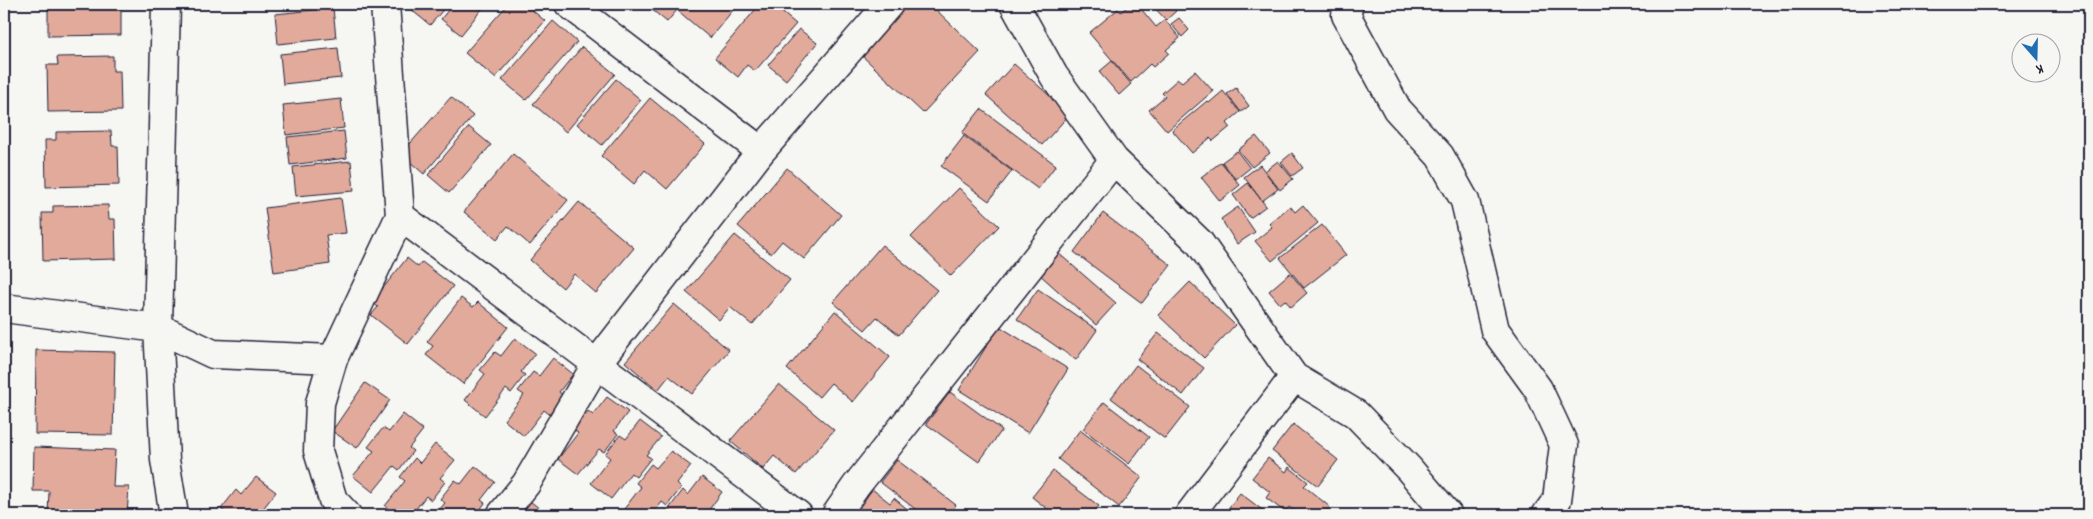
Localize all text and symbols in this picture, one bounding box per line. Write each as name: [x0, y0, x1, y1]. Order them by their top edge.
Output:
north arrow: [2010, 32, 2060, 82]
text: K: [2033, 58, 2046, 79]

